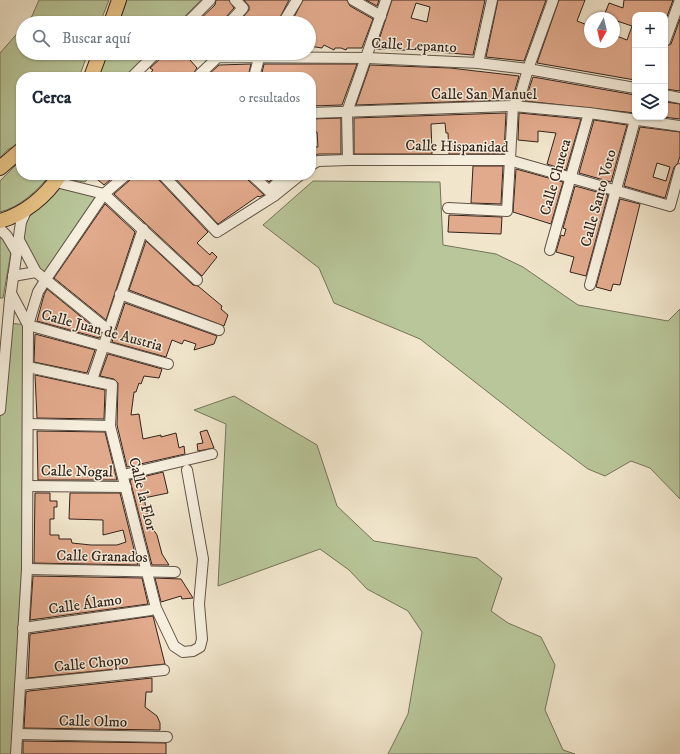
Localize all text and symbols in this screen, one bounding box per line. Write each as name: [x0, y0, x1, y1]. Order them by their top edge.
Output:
north arrow: [584, 12, 620, 48]
map controls: [632, 12, 668, 120]
button: +: [632, 12, 668, 48]
search box: [16, 16, 316, 60]
icon: search: [30, 27, 52, 49]
text: Buscar aquí: [62, 29, 130, 48]
street label: Calle Lepanto: [371, 34, 457, 57]
button: −: [632, 48, 668, 84]
button: layers: [632, 84, 668, 120]
street label: Calle San Manuel: [431, 85, 537, 104]
text: Cerca: [32, 87, 71, 109]
text: 0 resultados: [239, 90, 300, 106]
street label: Calle Hispanidad: [405, 136, 509, 157]
street label: Calle Chueca: [535, 136, 576, 218]
street label: Calle Santo Voto: [576, 147, 621, 249]
street label: Calle Juan de Austria: [39, 305, 165, 356]
street label: Calle la Flor: [124, 455, 161, 533]
street label: Calle Nogal: [41, 461, 114, 482]
street label: Calle Granados: [56, 546, 148, 567]
street label: Calle Álamo: [47, 589, 123, 619]
street label: Calle Chopo: [53, 650, 129, 677]
street label: Calle Olmo: [59, 711, 127, 732]

